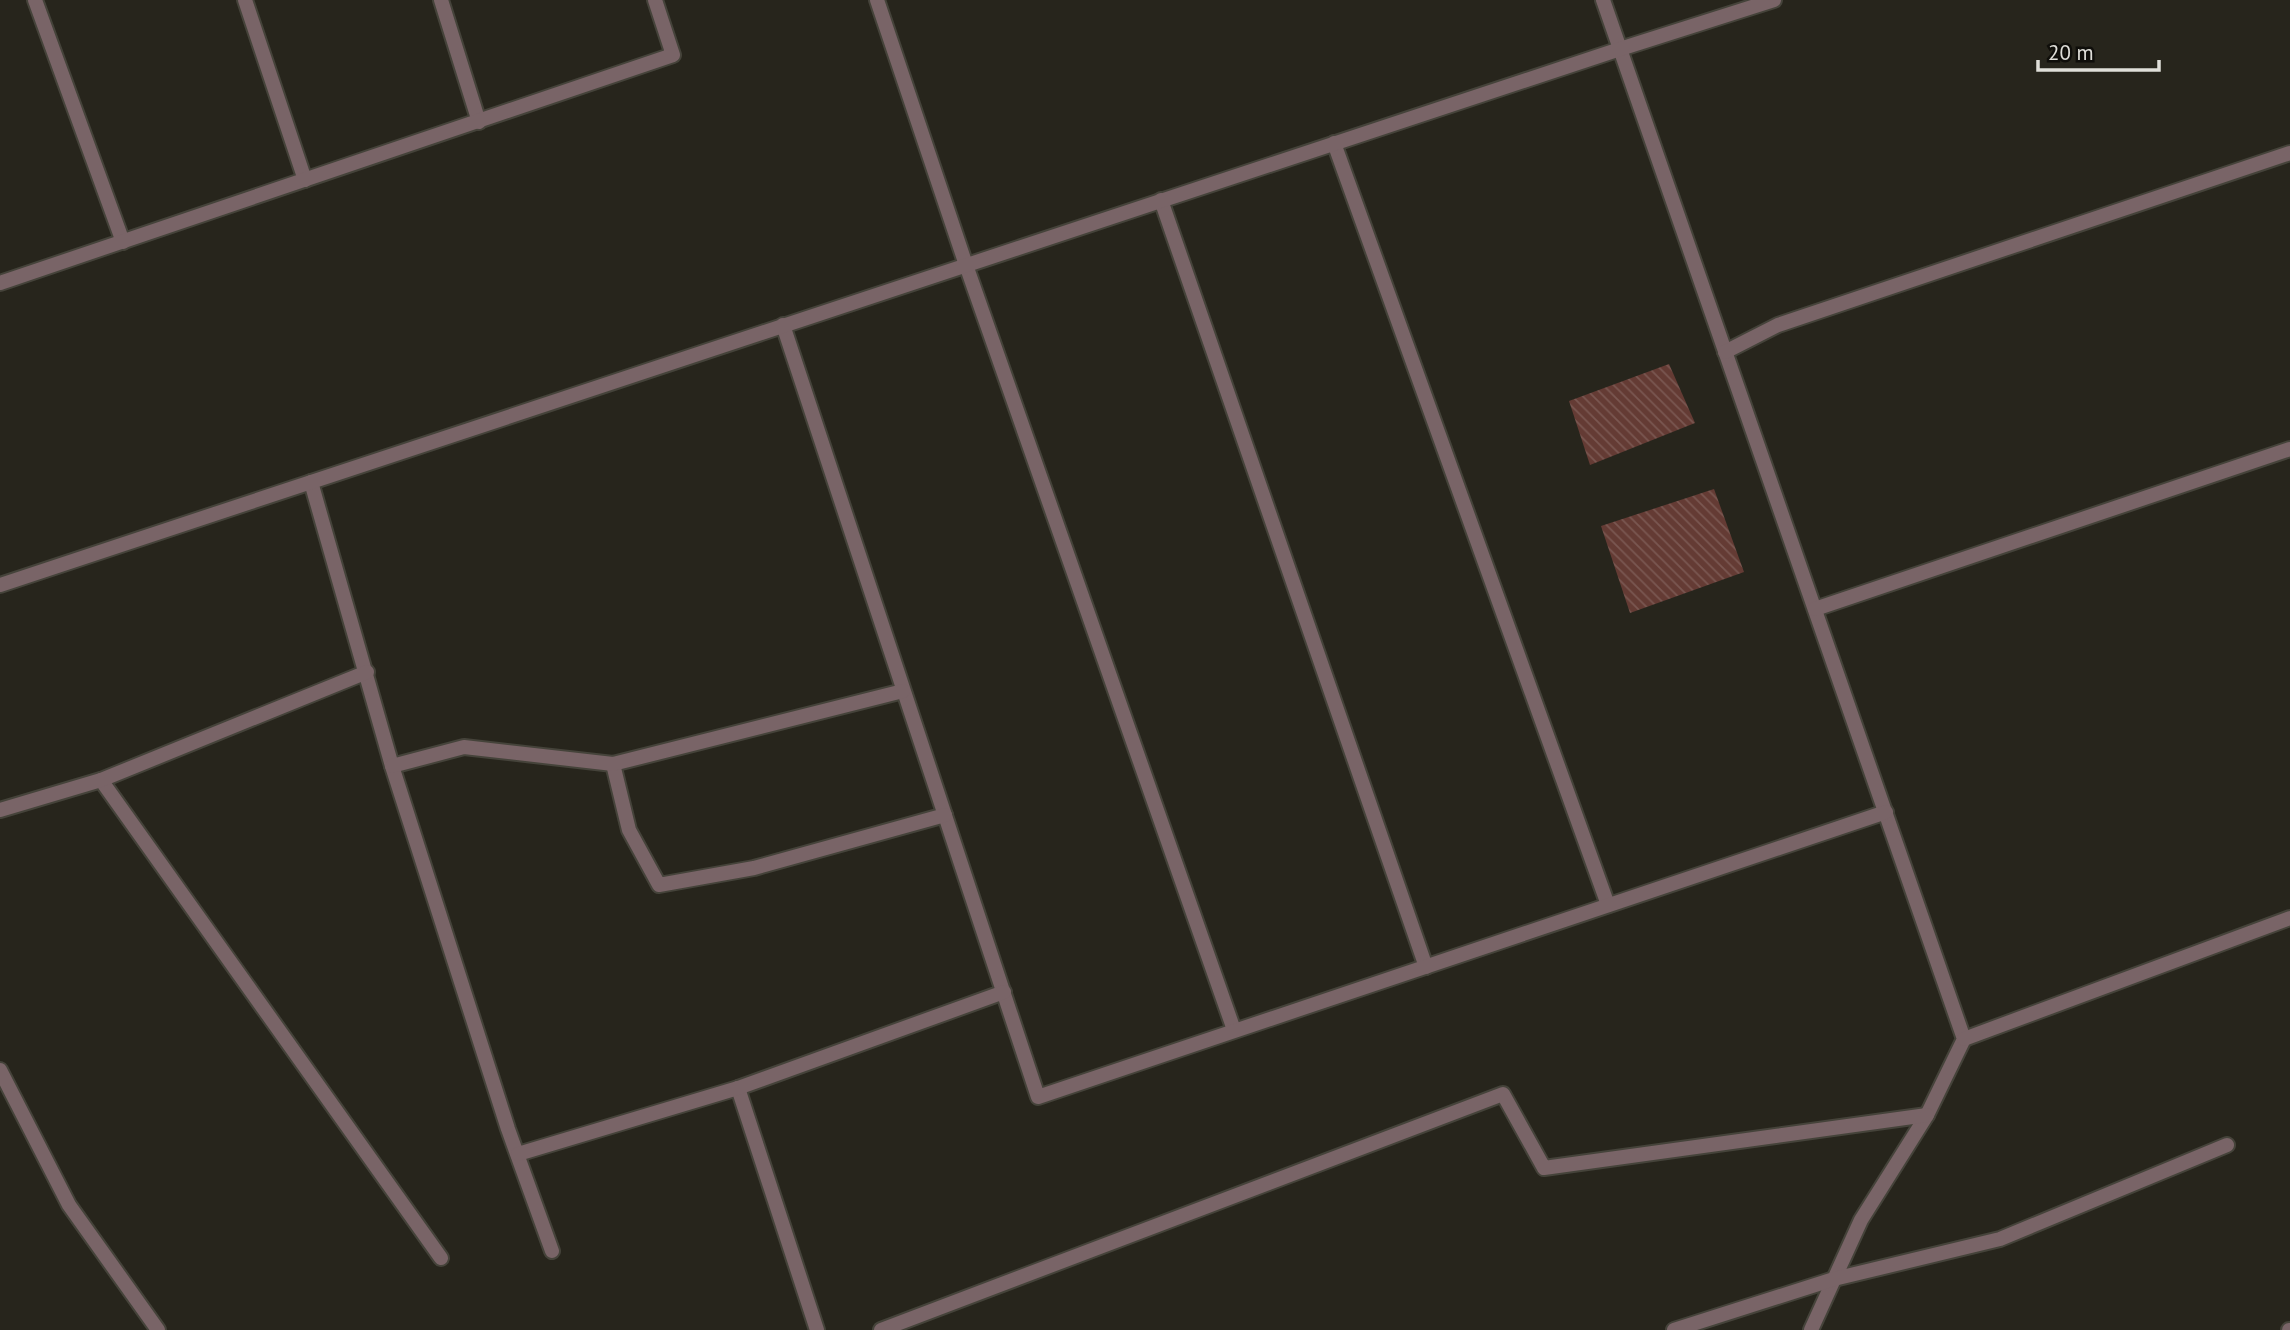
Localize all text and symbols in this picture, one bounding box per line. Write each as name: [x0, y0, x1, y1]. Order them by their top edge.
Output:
scale bar: [2038, 28, 2159, 72]
text: 20 m: [2048, 39, 2094, 66]

